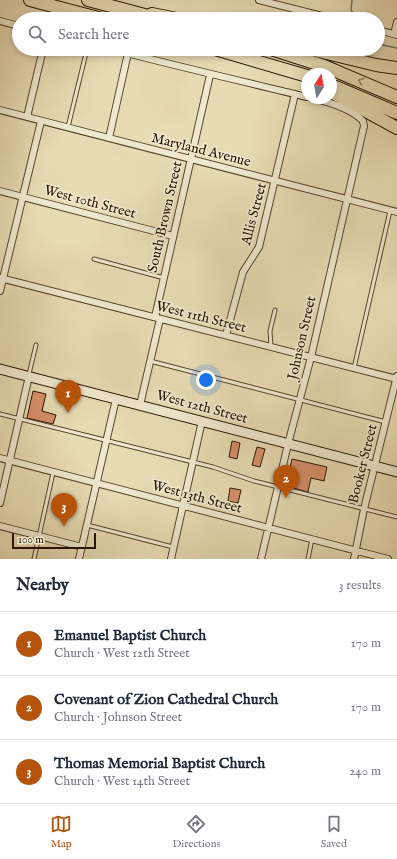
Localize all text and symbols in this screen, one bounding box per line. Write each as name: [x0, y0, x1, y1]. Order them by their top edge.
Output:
search box: [12, 12, 385, 56]
icon: search: [26, 23, 48, 45]
text: Search here: [58, 25, 129, 44]
north arrow: [301, 68, 337, 104]
one-way arrow: [358, 78, 365, 86]
street label: Maryland Avenue: [149, 129, 253, 171]
street label: South Brown Street: [143, 159, 187, 274]
street label: West 10th Street: [42, 181, 138, 223]
street label: Allis Street: [237, 181, 271, 248]
street label: Johnson Street: [283, 294, 320, 384]
street label: West 11th Street: [154, 297, 248, 337]
your location: [196, 370, 216, 390]
pin: 1: [55, 380, 81, 413]
street label: West 12th Street: [154, 386, 250, 428]
street label: Booker Street: [344, 422, 382, 506]
pin: 2: [273, 465, 299, 498]
street label: West 13th Street: [150, 476, 244, 518]
pin: 3: [51, 493, 77, 526]
scale bar: [12, 531, 96, 550]
text: 100 m: [18, 533, 44, 547]
text: Nearby: [16, 575, 69, 596]
text: 3 results: [339, 577, 381, 594]
text: Emanuel Baptist Church: [54, 626, 206, 645]
text: 1: [27, 635, 31, 652]
text: 170 m: [351, 635, 381, 652]
text: Church · West 12th Street: [54, 645, 190, 662]
text: Covenant of Zion Cathedral Church: [54, 690, 278, 709]
text: 2: [26, 699, 32, 716]
text: 170 m: [351, 699, 381, 716]
text: Church · Johnson Street: [54, 709, 182, 726]
text: Thomas Memorial Baptist Church: [54, 754, 265, 773]
text: 3: [27, 763, 31, 780]
text: 240 m: [349, 763, 381, 780]
text: Church · West 14th Street: [54, 773, 190, 790]
tab: Map: [50, 813, 72, 851]
tab: Directions: [173, 813, 220, 851]
tab: Saved: [321, 813, 347, 851]

